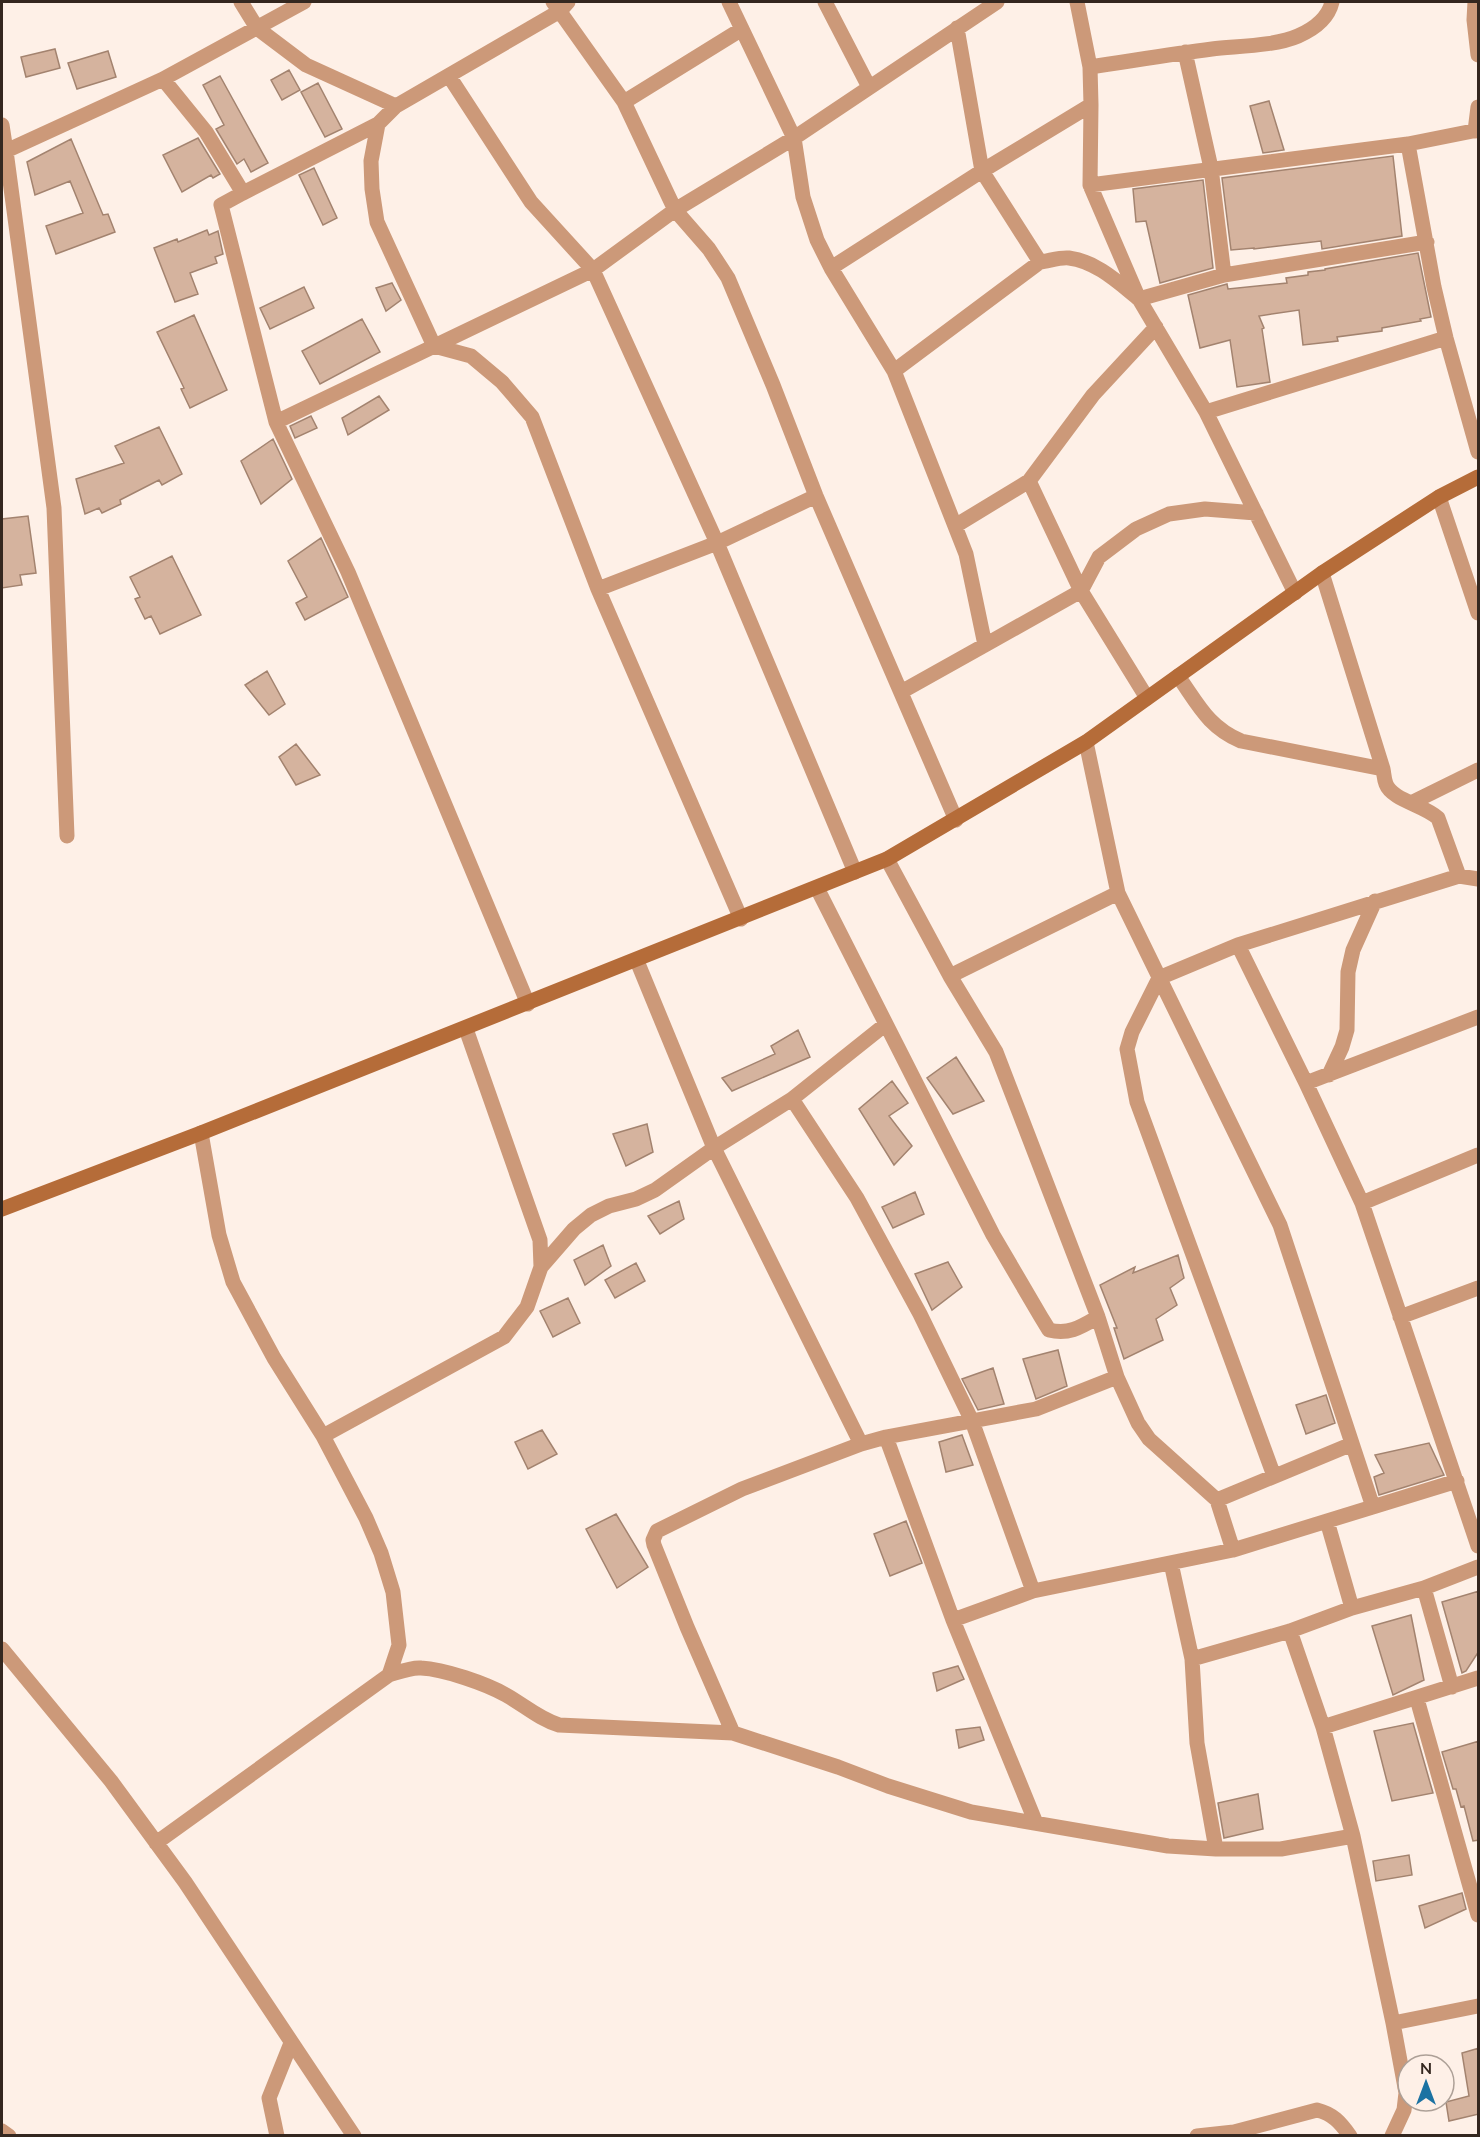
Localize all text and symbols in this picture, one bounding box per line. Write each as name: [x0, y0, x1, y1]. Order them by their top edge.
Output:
north arrow: [1396, 2053, 1456, 2113]
text: N: [1420, 2058, 1432, 2078]

